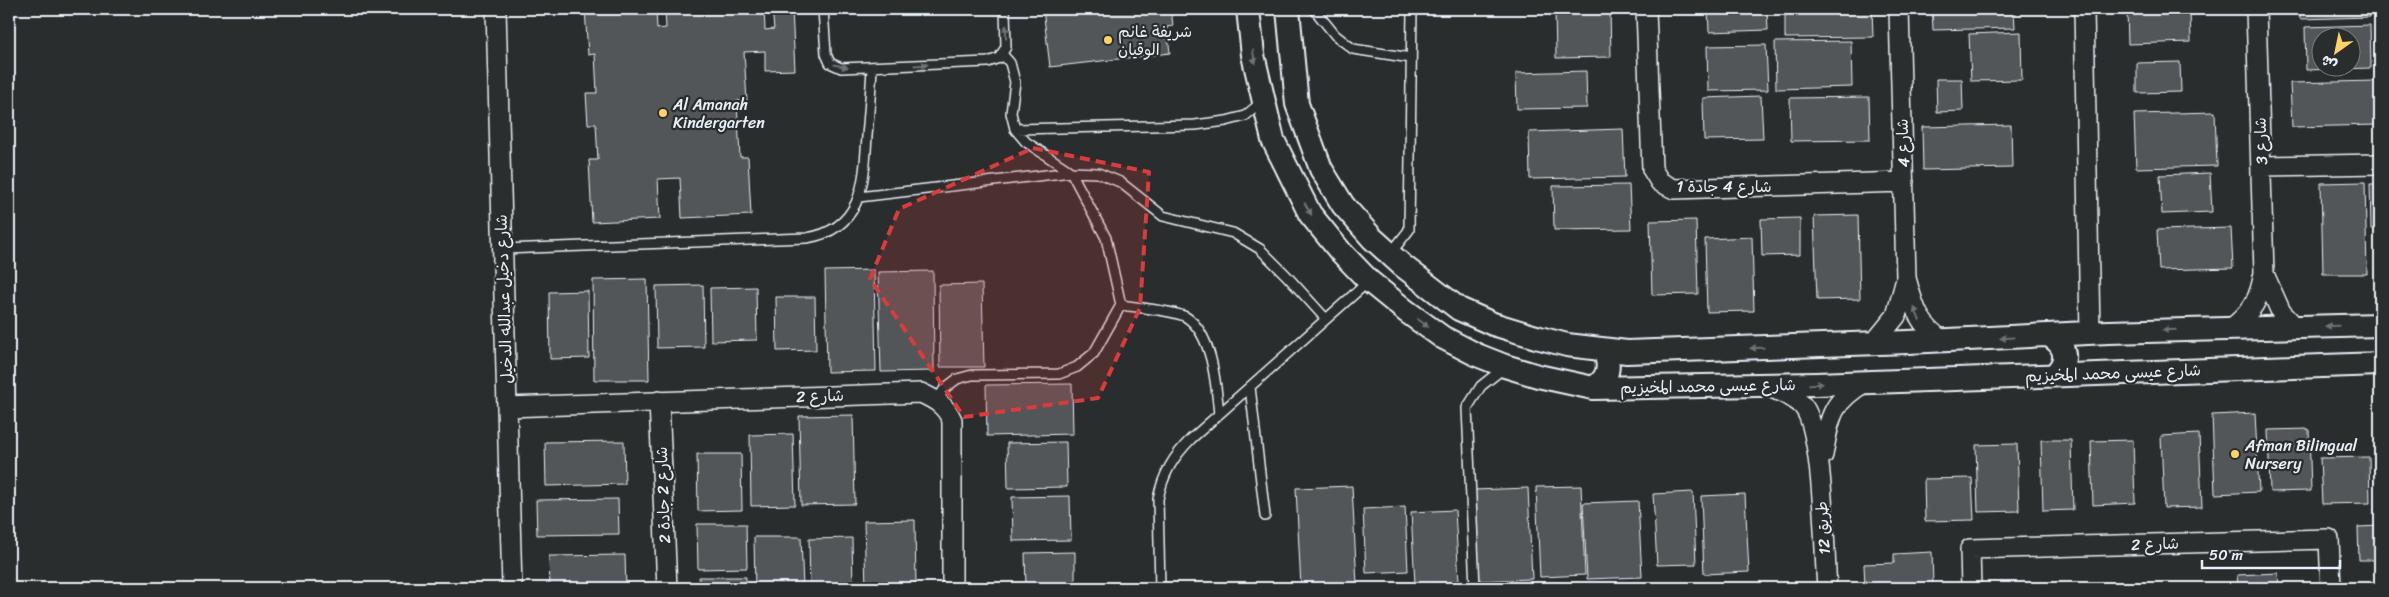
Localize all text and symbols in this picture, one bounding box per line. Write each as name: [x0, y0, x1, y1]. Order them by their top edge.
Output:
place label: شريفة غانم الوقيان: [1118, 17, 1192, 64]
one-way arrow: [1002, 24, 1010, 40]
north arrow: [2312, 28, 2362, 78]
marker: شريفة غانم الوقيان: [1102, 34, 1114, 46]
text: ش: [2316, 48, 2342, 77]
one-way arrow: [1250, 50, 1258, 65]
one-way arrow: [913, 60, 929, 68]
one-way arrow: [833, 62, 849, 70]
place label: Al Amanah Kindergarten: [672, 90, 765, 137]
marker: Al Amanah Kindergarten: [657, 107, 669, 119]
street label: شارع 3: [2246, 117, 2276, 165]
street label: شارع 4: [1888, 118, 1918, 168]
street label: شارع 4 جادة 1: [1676, 172, 1772, 201]
one-way arrow: [1304, 202, 1312, 217]
street label: شارع دخيل عبدالله الدخيل: [487, 214, 521, 384]
one-way arrow: [1913, 307, 1921, 321]
one-way arrow: [1416, 317, 1429, 328]
one-way arrow: [2323, 322, 2339, 330]
one-way arrow: [2161, 326, 2177, 334]
one-way arrow: [1999, 334, 2015, 342]
one-way arrow: [1749, 344, 1765, 352]
street label: شارع عيسى محمد المخيزيم: [2025, 355, 2201, 391]
street label: شارع عيسى محمد المخيزيم: [1620, 370, 1796, 402]
one-way arrow: [1809, 379, 1825, 387]
street label: شارع 2: [795, 381, 845, 411]
place label: Afman Bilingual Nursery: [2244, 431, 2358, 478]
street label: شارع 2 جادة 2: [647, 446, 679, 544]
marker: Afman Bilingual Nursery: [2229, 448, 2241, 460]
street label: طريق 12: [1807, 500, 1839, 556]
street label: شارع 2: [2130, 529, 2180, 559]
scale bar: [2202, 537, 2339, 569]
text: 50 m: [2209, 542, 2244, 568]

